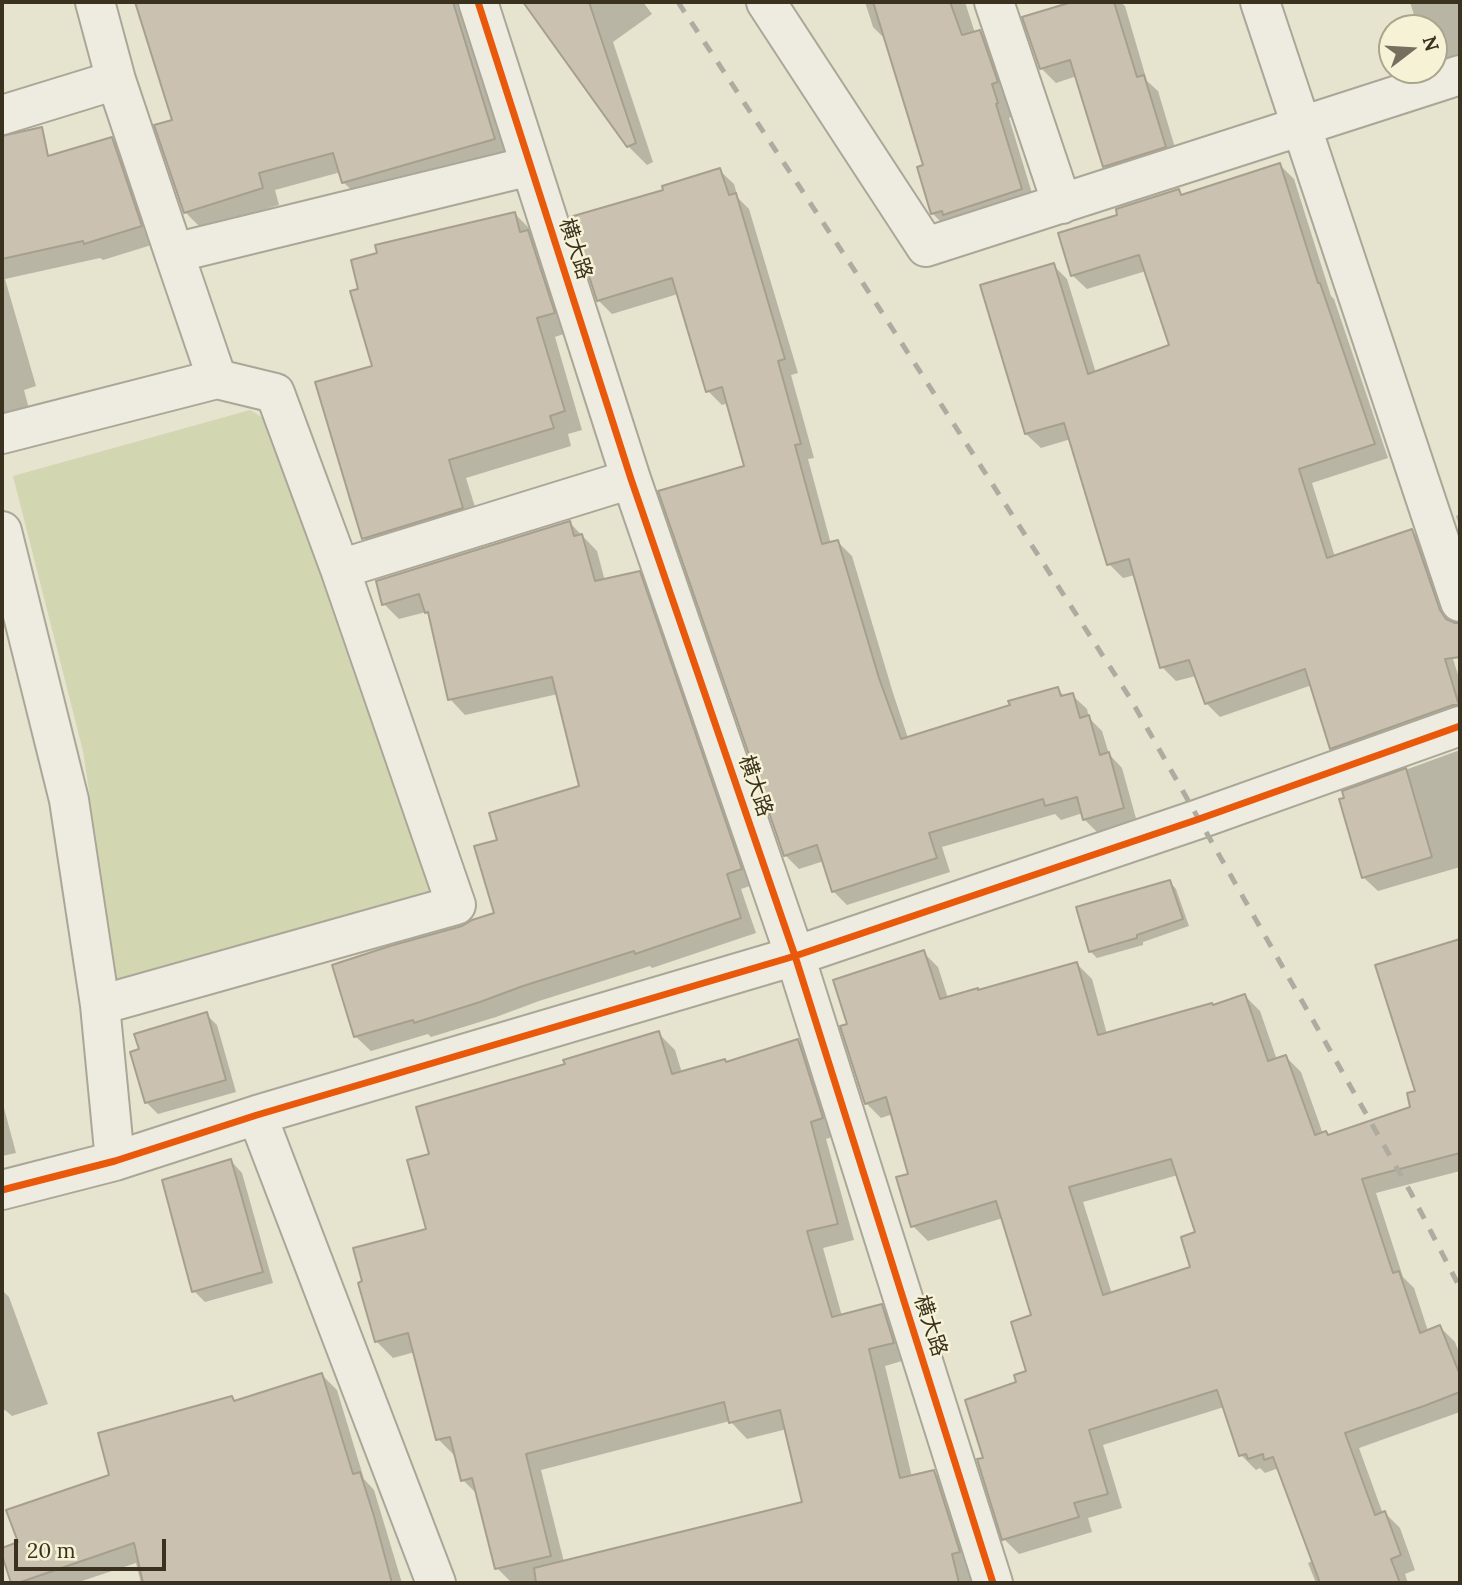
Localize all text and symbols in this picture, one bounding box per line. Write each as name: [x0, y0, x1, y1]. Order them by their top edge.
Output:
north arrow: [1378, 14, 1448, 84]
text: N: [1418, 33, 1445, 54]
street label: 横大路: [553, 215, 597, 283]
street label: 横大路: [733, 752, 777, 820]
street label: 横大路: [908, 1292, 952, 1360]
scale bar: [18, 1526, 170, 1570]
text: 20 m: [27, 1537, 76, 1564]

